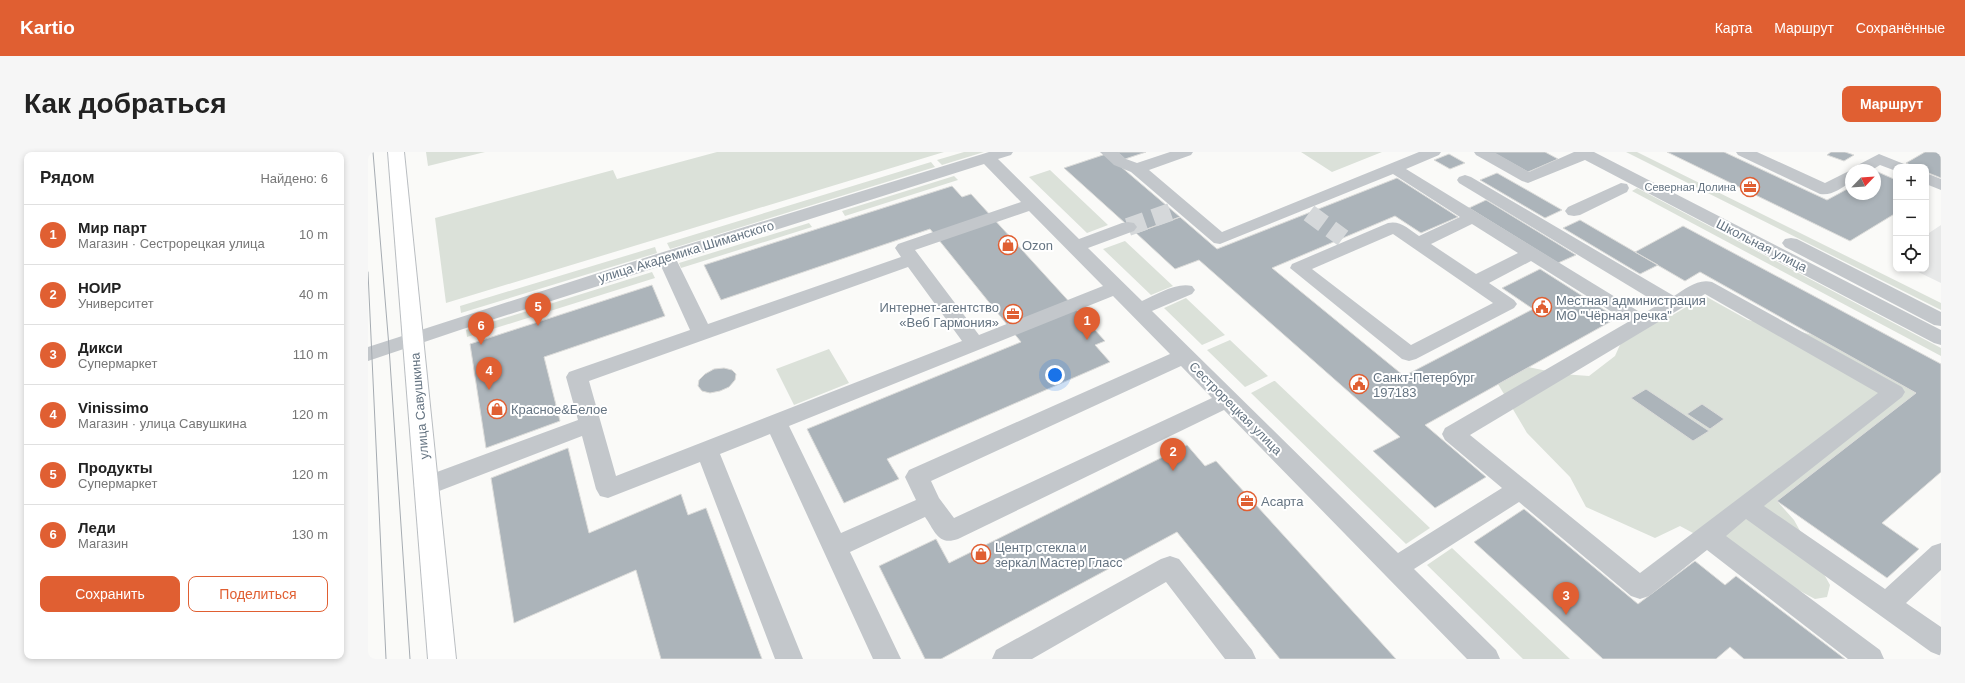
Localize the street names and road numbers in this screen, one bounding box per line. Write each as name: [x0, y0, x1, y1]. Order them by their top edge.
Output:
street label: Школьная улица: [1714, 216, 1810, 275]
street label: улица Академика Шиманского: [597, 218, 776, 285]
street label: улица Савушкина: [407, 351, 432, 460]
street label: Сестрорецкая улица: [1186, 359, 1286, 458]

